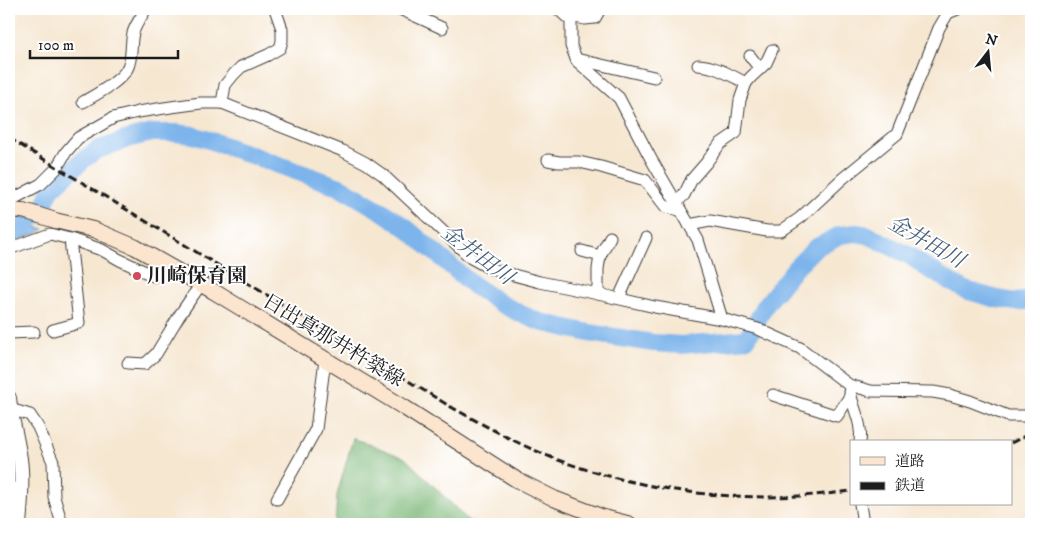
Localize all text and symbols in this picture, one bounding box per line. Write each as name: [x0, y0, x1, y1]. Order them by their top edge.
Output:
scale bar: [30, 28, 178, 60]
north arrow: [962, 28, 1012, 78]
text: N: [983, 30, 1000, 51]
text: 100 m: [38, 36, 74, 55]
water label: 金井田川: [883, 210, 971, 275]
water label: 金井田川: [436, 219, 520, 292]
place label: 川崎保育園: [147, 264, 247, 289]
marker: 川崎保育園: [131, 270, 143, 282]
street label: 日出真那井杵築線: [258, 289, 408, 393]
legend: [850, 440, 1012, 506]
text: 道路: [895, 452, 925, 471]
text: 鉄道: [895, 476, 925, 495]

